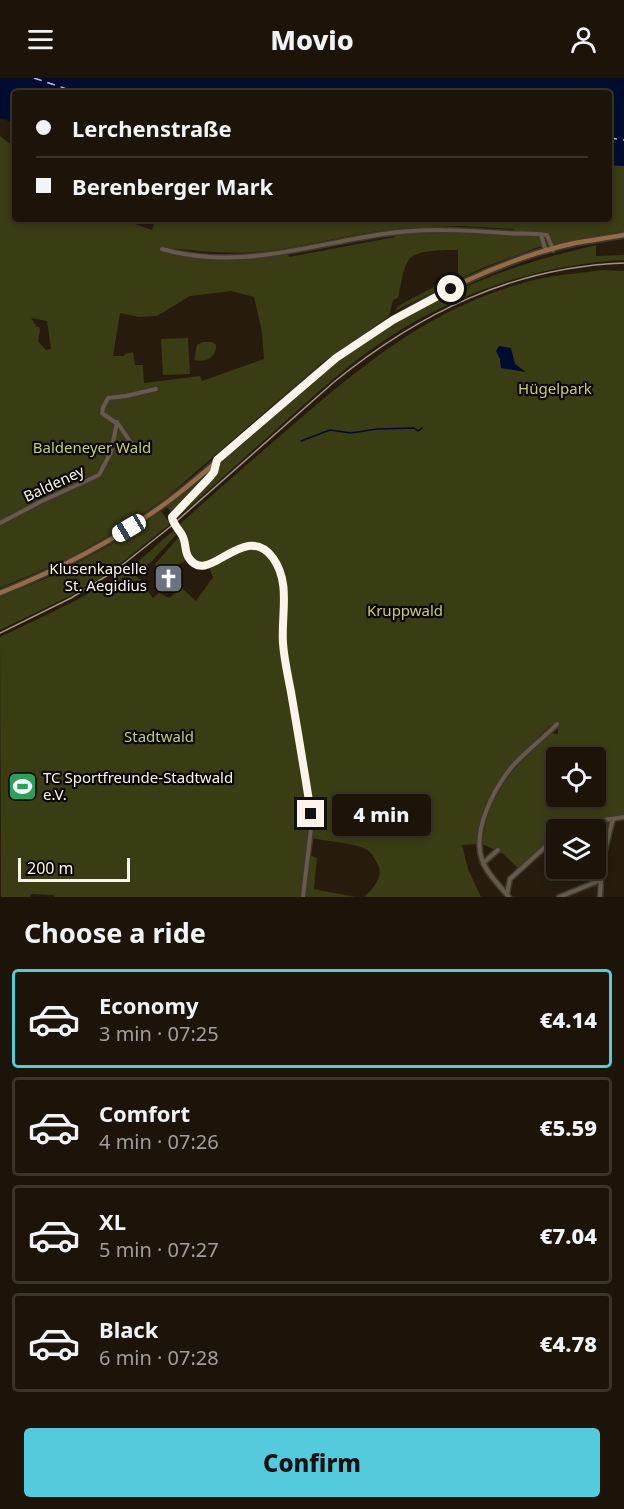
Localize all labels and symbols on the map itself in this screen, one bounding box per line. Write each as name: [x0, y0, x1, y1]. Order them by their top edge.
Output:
route start: [437, 275, 464, 302]
park label: Hügelpark: [518, 378, 592, 398]
park label: Baldeneyer Wald: [33, 437, 151, 457]
street label: Baldeney: [20, 460, 87, 506]
car: [109, 511, 149, 545]
place label: Klusenkapelle St. Aegidius: [49, 558, 147, 595]
church icon: Klusenkapelle St. Aegidius: [152, 562, 184, 594]
park label: Kruppwald: [367, 600, 443, 620]
park label: Stadtwald: [124, 726, 194, 746]
place label: TC Sportfreunde-Stadtwald e.V.: [43, 767, 233, 804]
sports icon: TC Sportfreunde-Stadtwald e.V.: [6, 771, 38, 803]
callout: 4 min: [332, 793, 431, 835]
route end: [297, 800, 324, 827]
scale bar: [18, 855, 130, 882]

